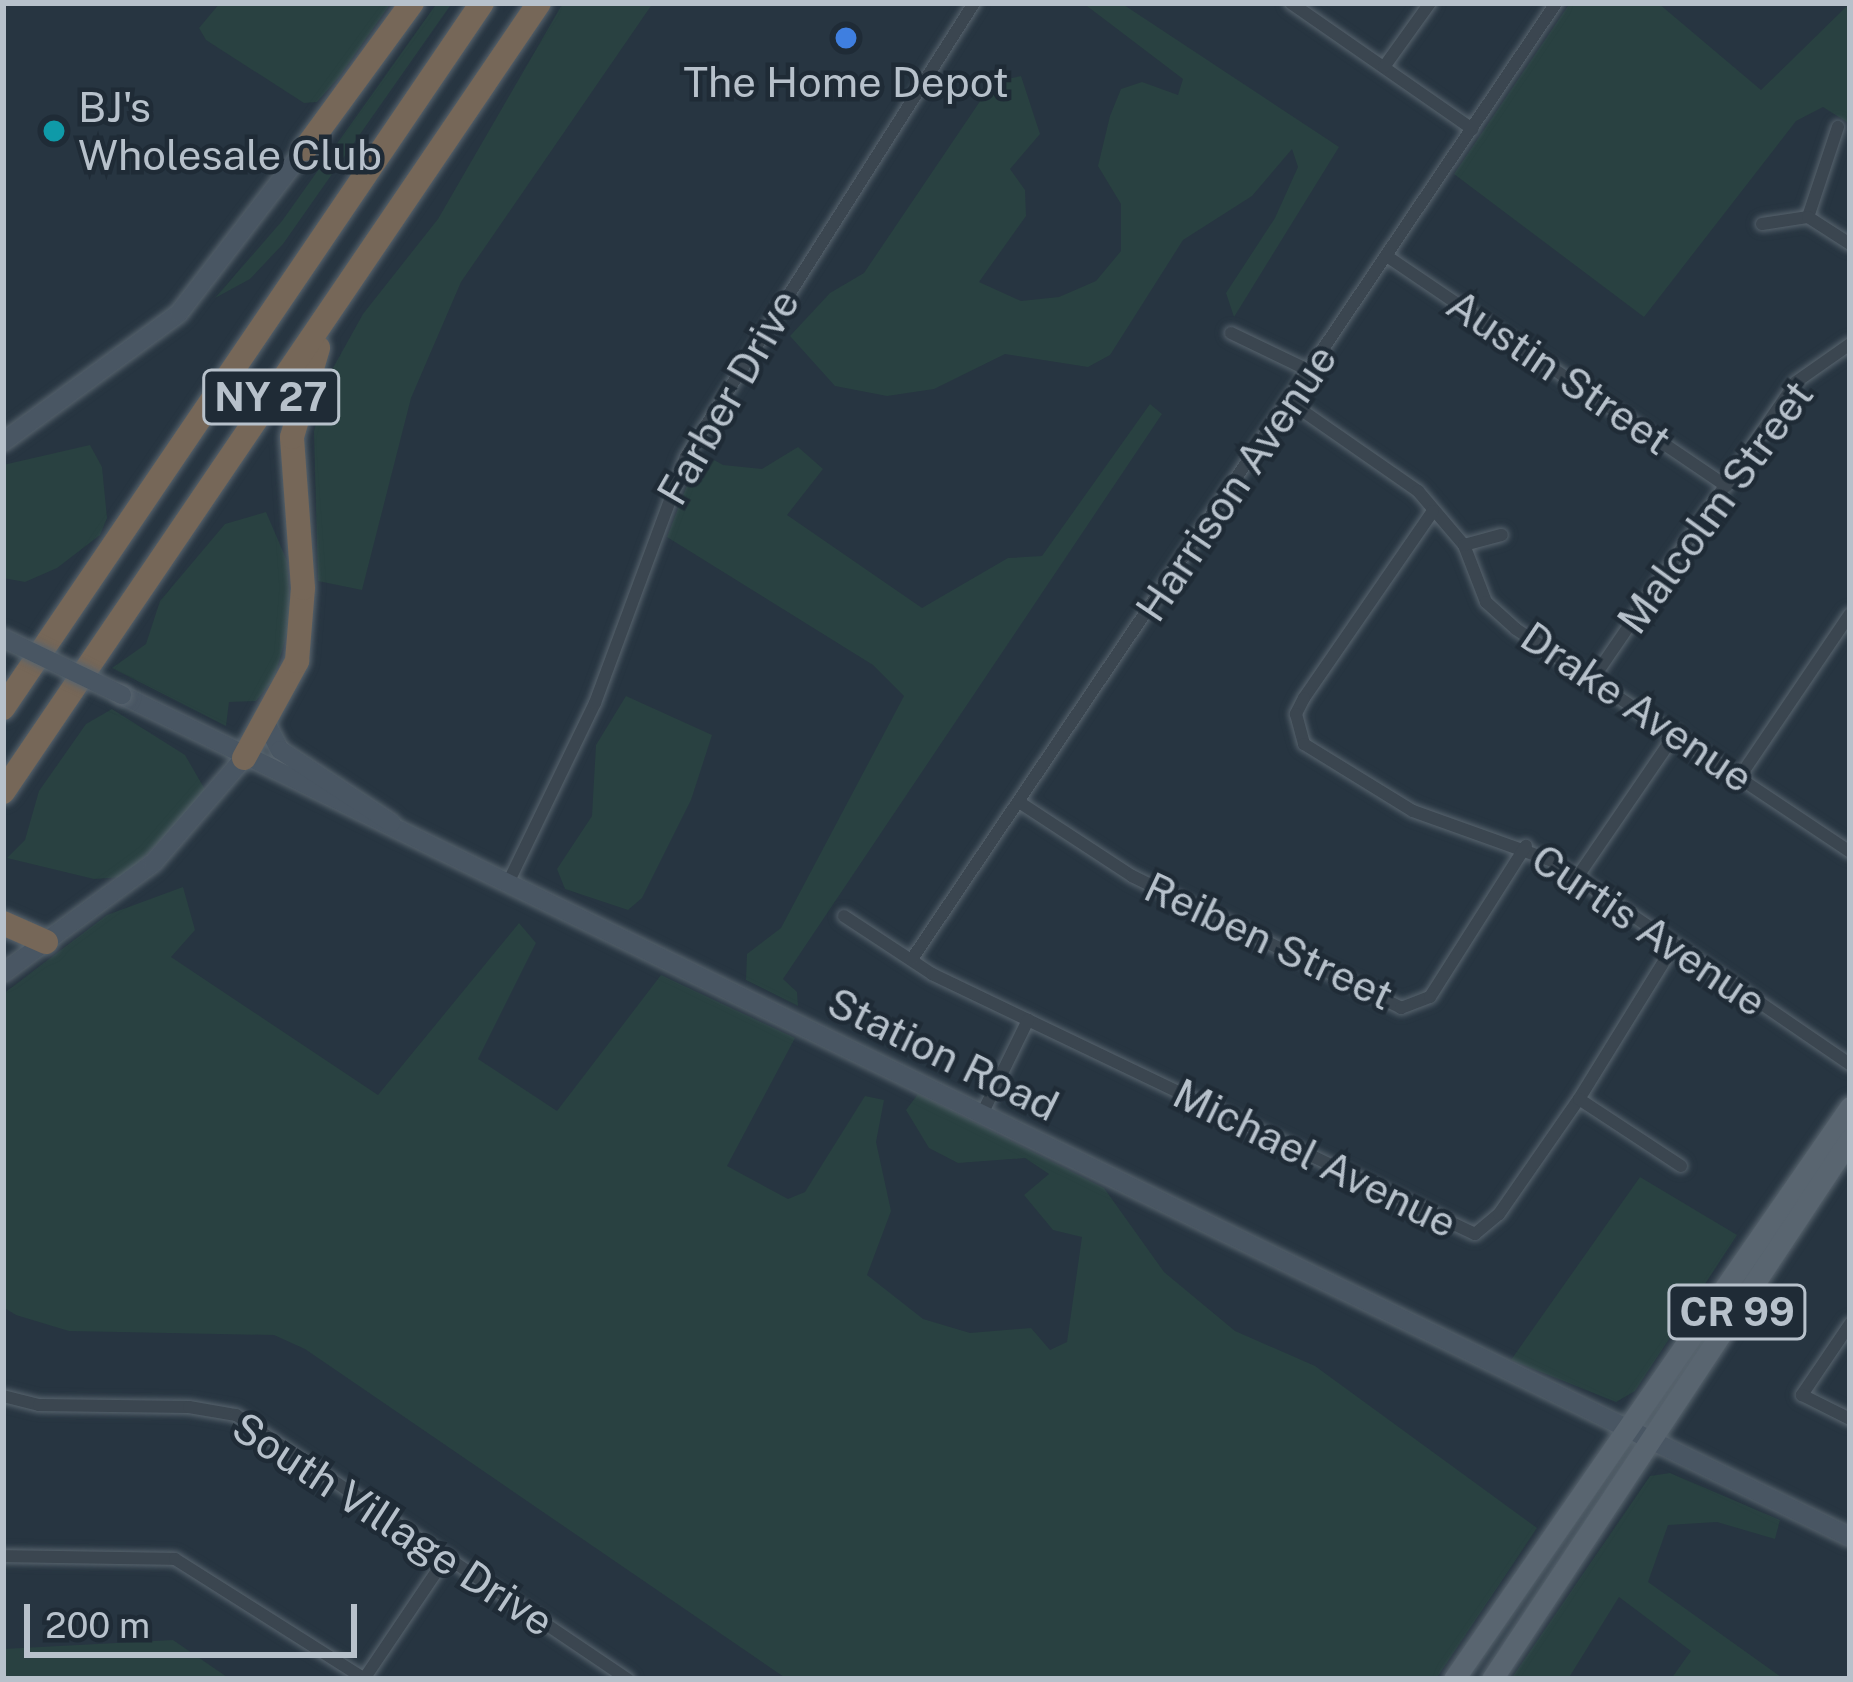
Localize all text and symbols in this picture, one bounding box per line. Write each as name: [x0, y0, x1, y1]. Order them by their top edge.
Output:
marker: The Home Depot: [833, 25, 859, 51]
place label: The Home Depot: [683, 57, 1009, 107]
place label: BJ's Wholesale Club: [78, 82, 382, 180]
marker: BJ's Wholesale Club: [41, 118, 67, 144]
street label: Austin Street: [1438, 279, 1680, 465]
street label: Farber Drive: [646, 280, 810, 514]
street label: Harrison Avenue: [1125, 335, 1347, 631]
road number: NY 27: [199, 364, 343, 430]
street label: Malcolm Street: [1606, 371, 1824, 643]
street label: Drake Avenue: [1511, 611, 1763, 803]
street label: Curtis Avenue: [1522, 833, 1776, 1027]
street label: Reiben Street: [1137, 862, 1401, 1020]
street label: Station Road: [820, 977, 1066, 1131]
street label: Michael Avenue: [1165, 1068, 1465, 1248]
road number: CR 99: [1665, 1279, 1809, 1345]
street label: South Village Drive: [223, 1401, 563, 1647]
scale bar: [30, 1580, 363, 1654]
text: 200 m: [45, 1604, 150, 1646]

